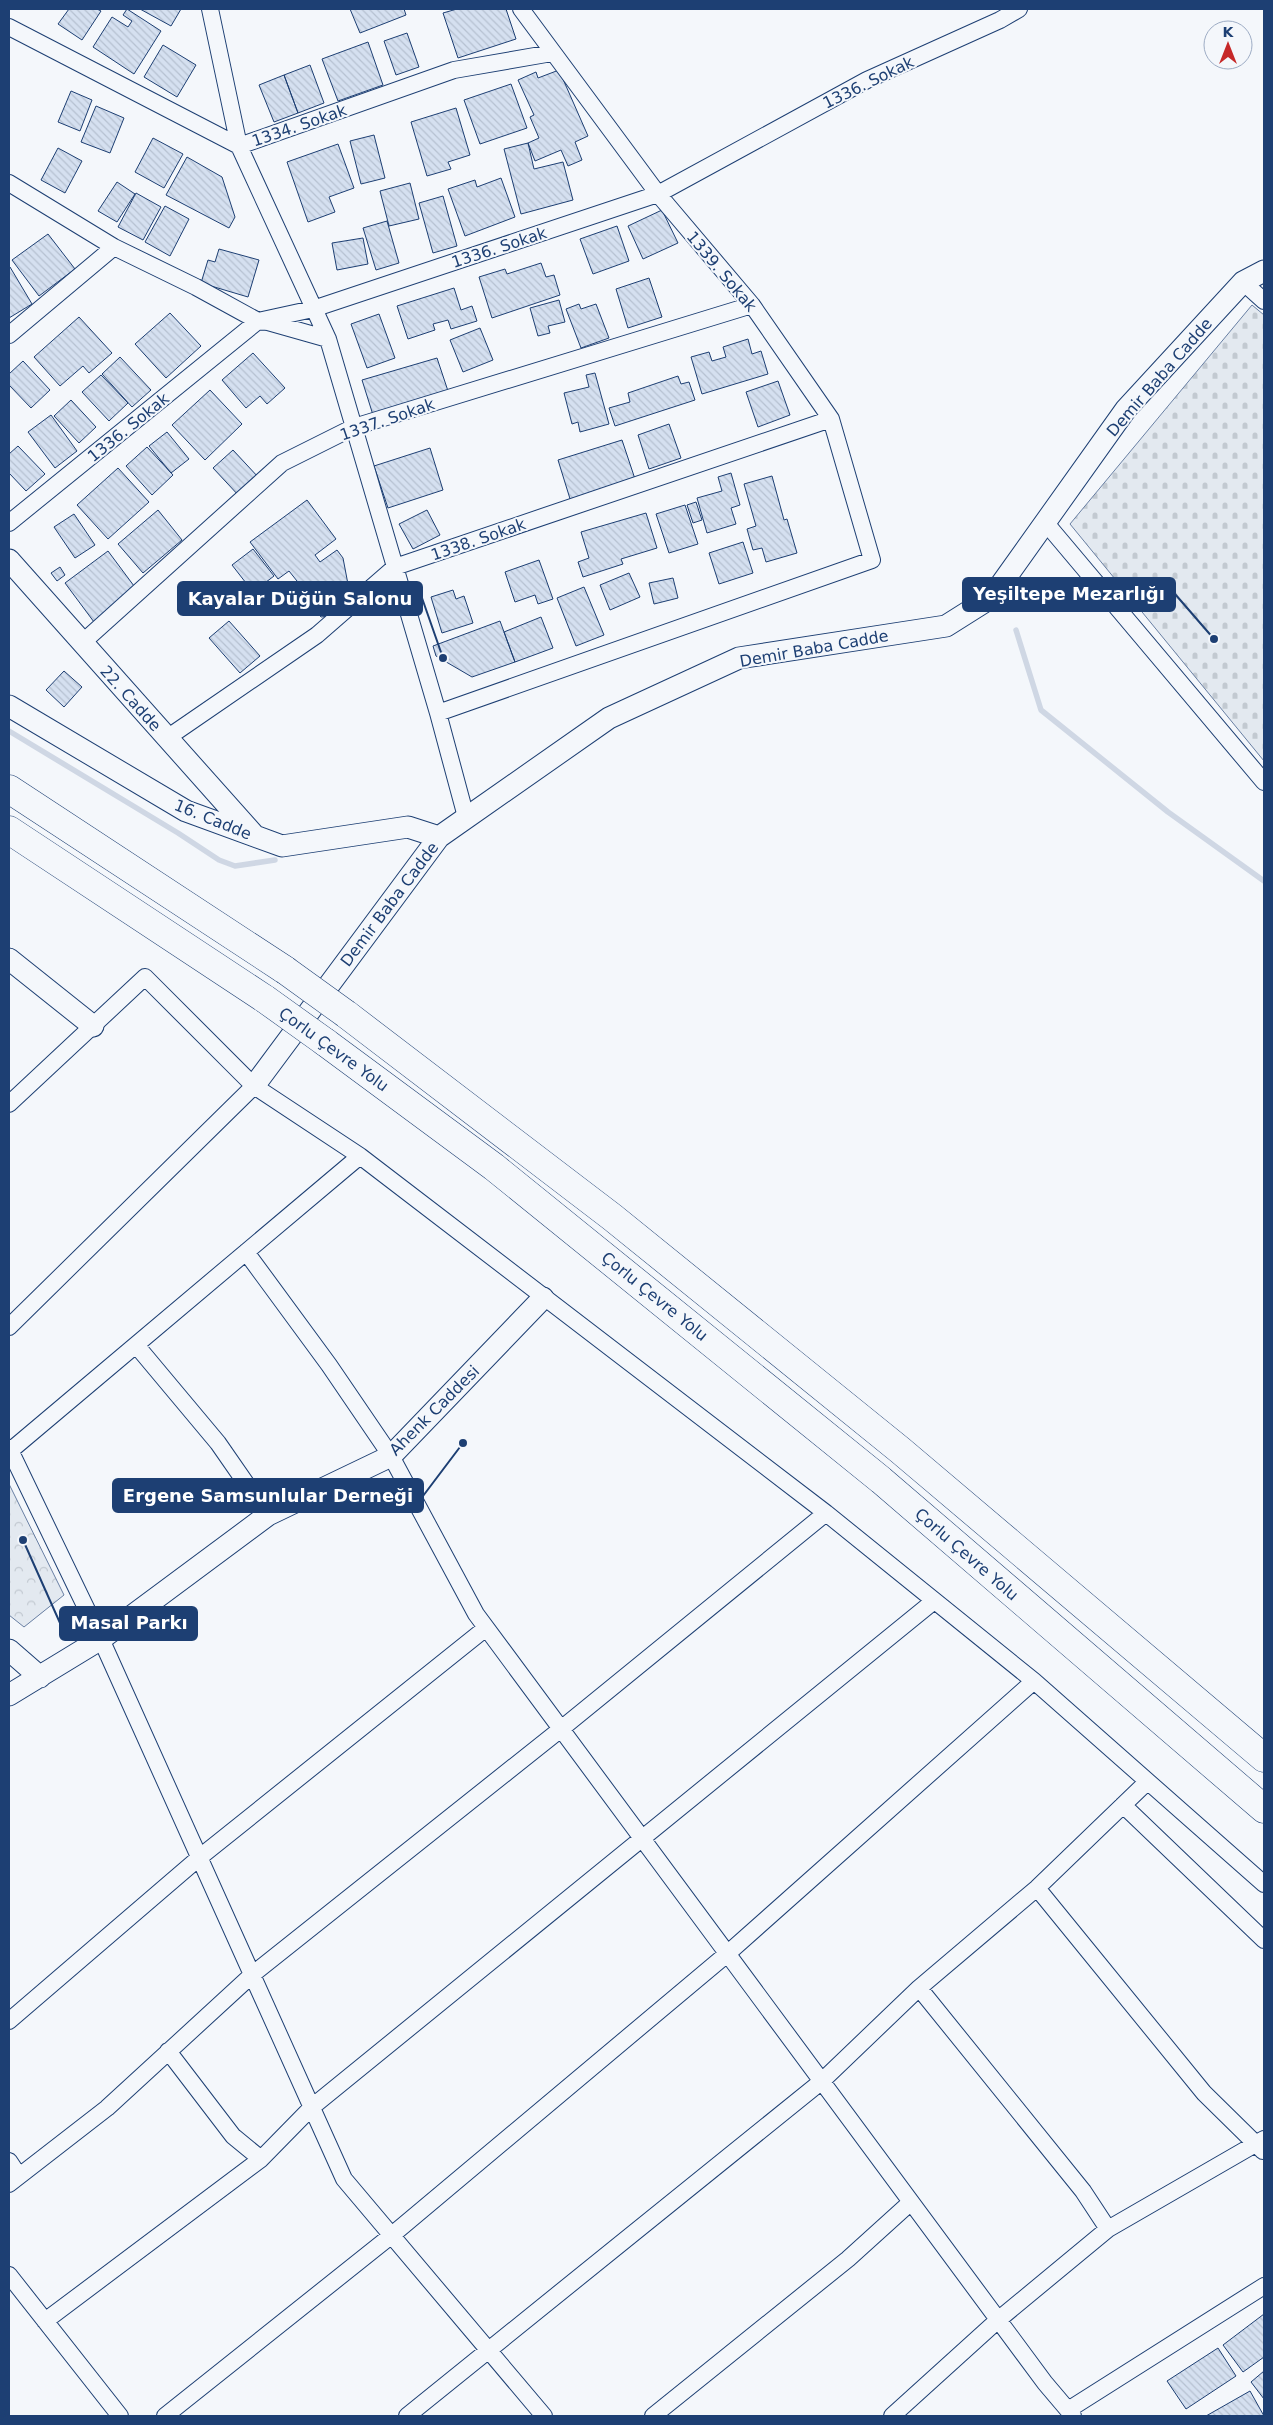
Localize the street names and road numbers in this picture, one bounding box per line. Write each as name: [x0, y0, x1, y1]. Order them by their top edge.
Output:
street label: 1336. Sokak: [820, 52, 917, 113]
street label: 1334. Sokak: [249, 100, 350, 151]
street label: 1336. Sokak: [449, 223, 550, 272]
street label: 1339. Sokak: [683, 227, 761, 316]
street label: Demir Baba Cadde: [1103, 314, 1216, 440]
street label: 1336. Sokak: [84, 388, 173, 466]
street label: 1337. Sokak: [337, 394, 438, 445]
street label: 1338. Sokak: [428, 514, 529, 565]
street label: Demir Baba Cadde: [738, 626, 890, 671]
street label: 22. Cadde: [96, 662, 165, 735]
street label: 16. Cadde: [171, 795, 254, 844]
street label: Demir Baba Cadde: [336, 838, 442, 970]
street label: Çorlu Çevre Yolu: [275, 1003, 392, 1096]
street label: Çorlu Çevre Yolu: [598, 1248, 712, 1345]
street label: Ahenk Caddesi: [385, 1361, 483, 1459]
street label: Çorlu Çevre Yolu: [911, 1504, 1022, 1604]

